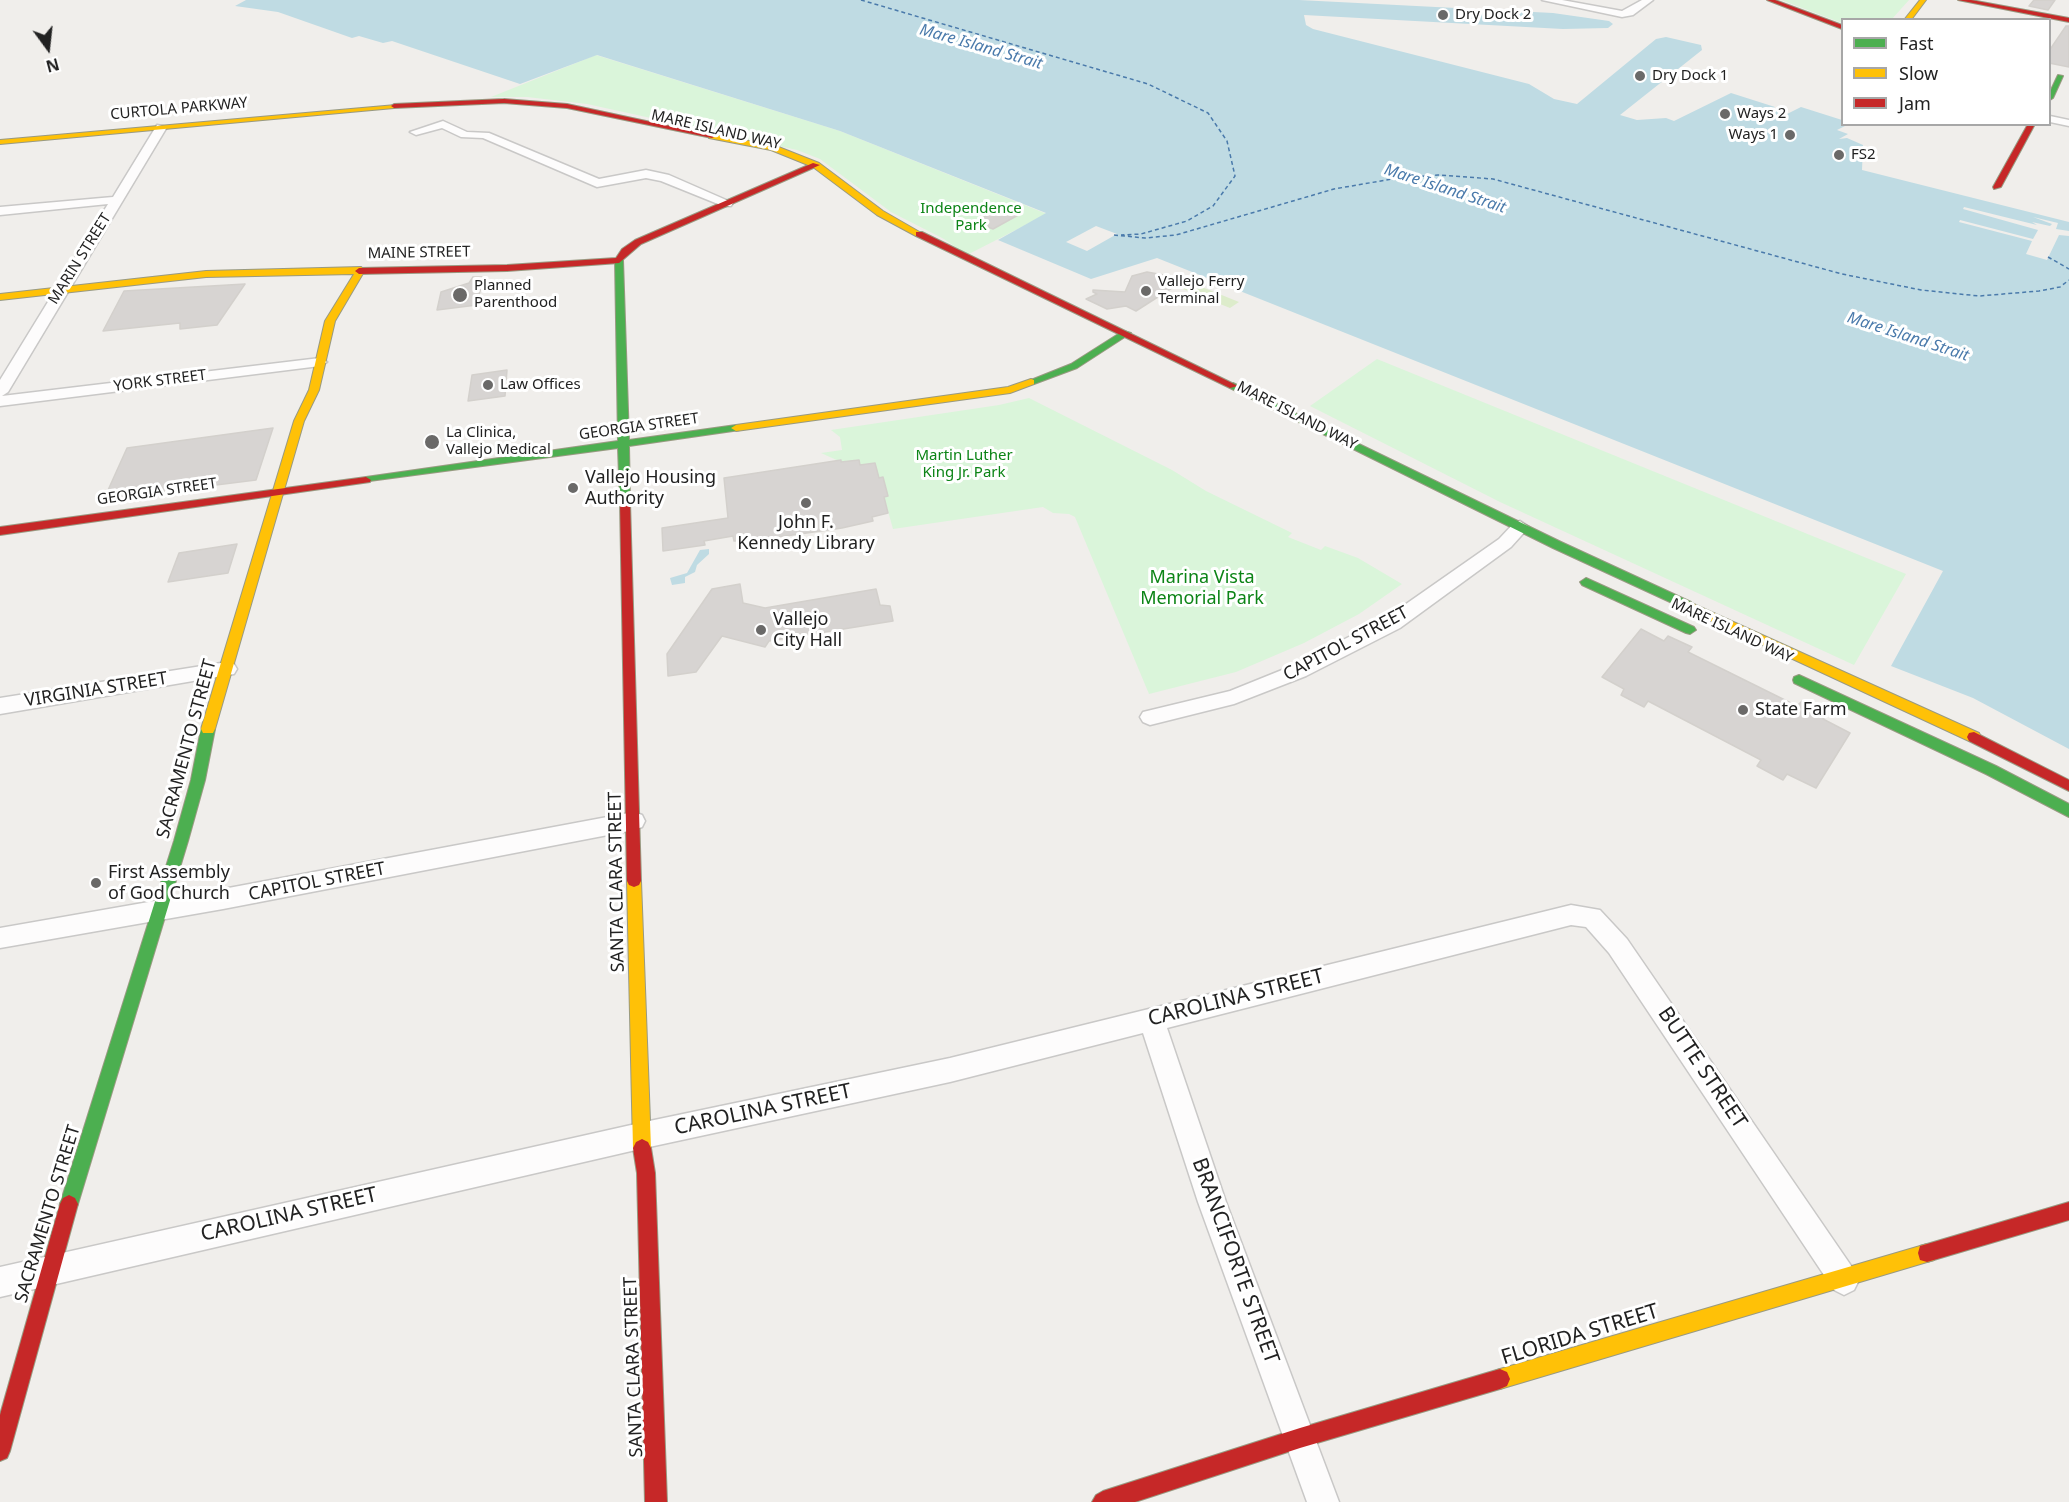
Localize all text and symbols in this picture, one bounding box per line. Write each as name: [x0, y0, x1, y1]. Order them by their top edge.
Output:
place label: Dry Dock 2: [1455, 6, 1531, 24]
marker: Dry Dock 2: [1436, 8, 1450, 22]
north arrow: [18, 18, 78, 78]
legend: [1841, 18, 2051, 126]
water label: Mare Island Strait: [917, 20, 1045, 74]
text: Fast: [1899, 31, 1934, 55]
text: N: [44, 53, 62, 78]
text: Slow: [1899, 61, 1938, 85]
place label: Dry Dock 1: [1652, 67, 1728, 85]
marker: Dry Dock 1: [1633, 69, 1647, 83]
text: Jam: [1899, 91, 1931, 115]
street label: CURTOLA PARKWAY: [110, 94, 248, 124]
place label: Ways 2: [1737, 105, 1786, 123]
street label: MARE ISLAND WAY: [650, 106, 782, 154]
marker: Ways 2: [1718, 107, 1732, 121]
place label: Ways 1: [1729, 126, 1778, 144]
marker: Ways 1: [1783, 128, 1797, 142]
place label: FS2: [1851, 146, 1876, 164]
marker: FS2: [1832, 148, 1846, 162]
water label: Mare Island Strait: [1382, 160, 1508, 218]
park label: Independence Park: [920, 200, 1022, 235]
street label: MARIN STREET: [45, 210, 115, 308]
street label: MAINE STREET: [367, 243, 471, 263]
place label: Vallejo Ferry Terminal: [1158, 273, 1244, 308]
place label: Planned Parenthood: [474, 277, 557, 312]
marker: Vallejo Ferry Terminal: [1139, 284, 1153, 298]
marker: Planned Parenthood: [451, 286, 469, 304]
water label: Mare Island Strait: [1845, 308, 1971, 366]
street label: YORK STREET: [113, 366, 207, 396]
place label: Law Offices: [500, 376, 581, 394]
marker: Law Offices: [481, 378, 495, 392]
street label: MARE ISLAND WAY: [1234, 378, 1360, 454]
street label: GEORGIA STREET: [578, 410, 700, 444]
place label: La Clinica, Vallejo Medical: [446, 424, 551, 459]
marker: La Clinica, Vallejo Medical: [423, 433, 441, 451]
park label: Martin Luther King Jr. Park: [915, 447, 1013, 482]
place label: Vallejo Housing Authority: [585, 467, 716, 510]
street label: GEORGIA STREET: [96, 475, 218, 509]
marker: Vallejo Housing Authority: [566, 481, 580, 495]
marker: John F. Kennedy Library: [799, 496, 813, 510]
place label: John F. Kennedy Library: [737, 512, 875, 554]
park label: Marina Vista Memorial Park: [1140, 567, 1264, 610]
street label: MARE ISLAND WAY: [1668, 595, 1796, 667]
street label: CAPITOL STREET: [1280, 602, 1412, 686]
place label: Vallejo City Hall: [773, 609, 842, 652]
marker: Vallejo City Hall: [754, 623, 768, 637]
street label: SACRAMENTO STREET: [153, 657, 221, 841]
street label: VIRGINIA STREET: [23, 668, 169, 712]
place label: State Farm: [1755, 699, 1847, 721]
marker: State Farm: [1736, 703, 1750, 717]
street label: SANTA CLARA STREET: [605, 791, 629, 973]
street label: CAPITOL STREET: [247, 858, 387, 906]
place label: First Assembly of God Church: [108, 862, 230, 904]
marker: First Assembly of God Church: [89, 876, 103, 890]
street label: CAROLINA STREET: [1145, 964, 1327, 1032]
street label: BUTTE STREET: [1652, 1002, 1752, 1134]
street label: CAROLINA STREET: [672, 1079, 854, 1141]
street label: SACRAMENTO STREET: [11, 1123, 85, 1305]
street label: BRANCIFORTE STREET: [1186, 1155, 1284, 1367]
street label: CAROLINA STREET: [198, 1182, 380, 1248]
street label: SANTA CLARA STREET: [620, 1276, 648, 1458]
street label: FLORIDA STREET: [1498, 1299, 1662, 1371]

